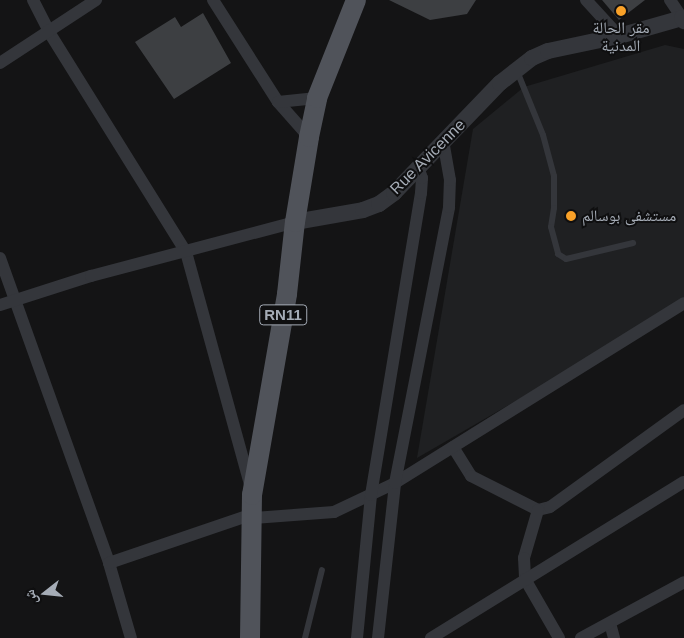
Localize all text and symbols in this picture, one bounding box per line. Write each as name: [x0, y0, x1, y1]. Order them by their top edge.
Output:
marker: مقر الحالة المدنية: [615, 5, 627, 17]
place label: مقر الحالة المدنية: [593, 18, 649, 56]
street label: Rue Avicenne: [386, 115, 470, 199]
place label: مستشفى بوسالم: [582, 206, 676, 226]
marker: مستشفى بوسالم: [564, 209, 578, 223]
road number: RN11: [258, 302, 308, 328]
north arrow: [20, 568, 70, 618]
text: ش: [21, 588, 40, 606]

